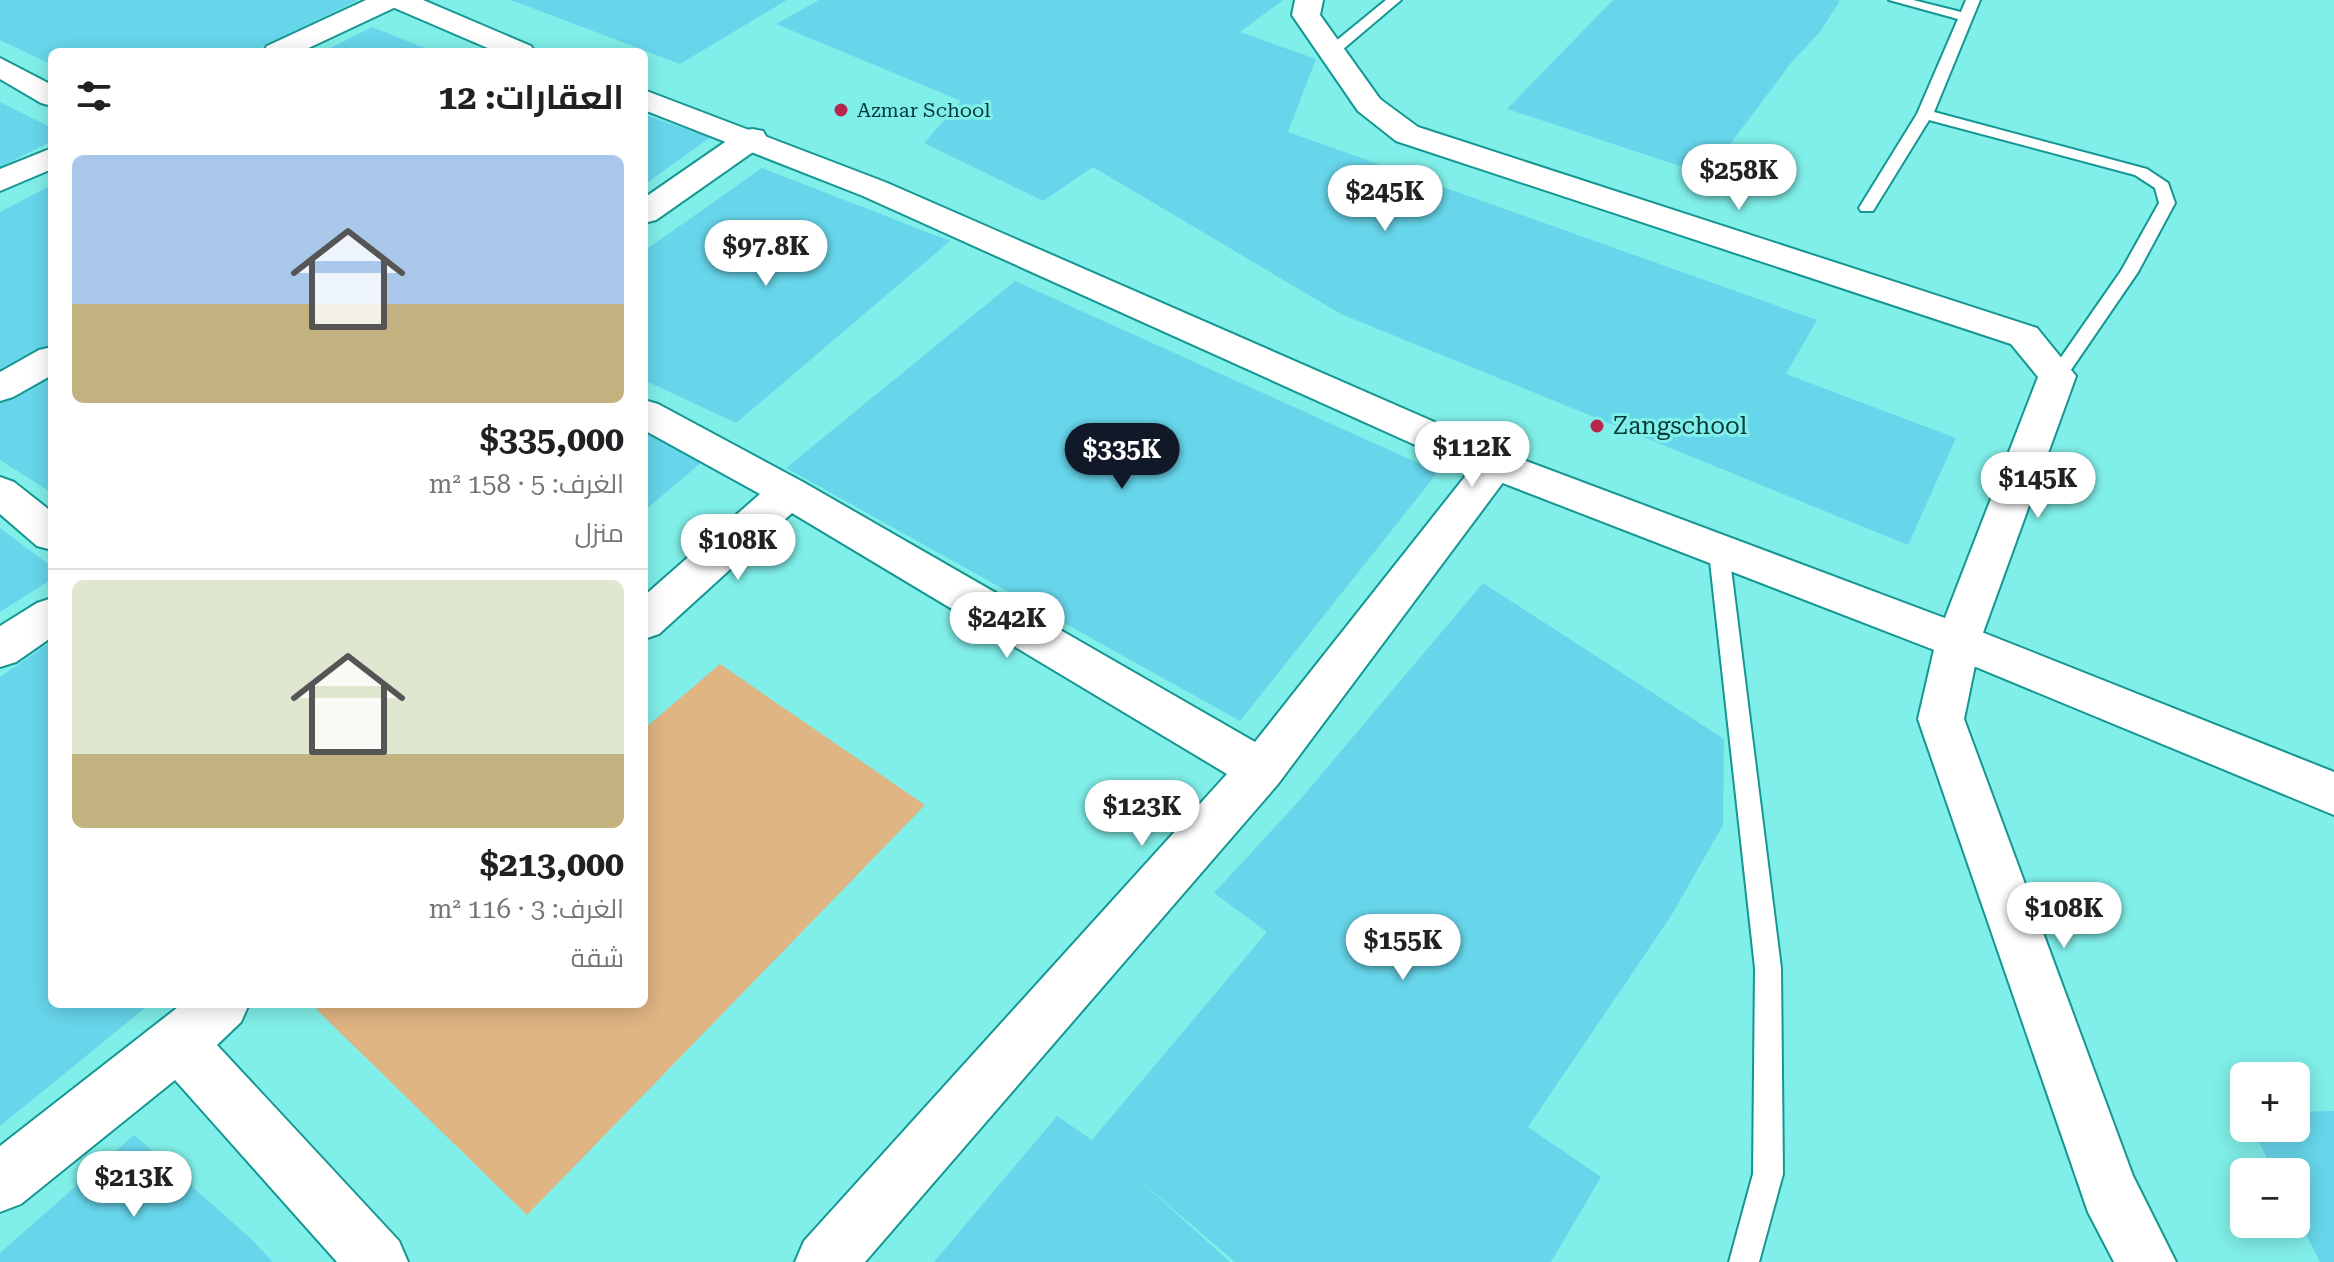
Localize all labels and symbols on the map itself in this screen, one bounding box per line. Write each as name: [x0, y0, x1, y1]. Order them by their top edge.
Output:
place label: Azmar School: [857, 98, 991, 122]
marker: Azmar School: [832, 101, 850, 119]
pin: $258K: [1683, 144, 1795, 212]
pin: $245K: [1329, 165, 1441, 233]
pin: $97.8K: [701, 220, 831, 288]
place label: Zangschool: [1613, 412, 1747, 440]
marker: Zangschool: [1588, 417, 1606, 435]
pin: $112K: [1416, 421, 1528, 489]
pin: $335K: [1066, 423, 1178, 491]
pin: $145K: [1982, 452, 2094, 520]
pin: $108K: [682, 514, 794, 582]
pin: $242K: [951, 592, 1063, 660]
pin: $123K: [1086, 780, 1198, 848]
pin: $108K: [2008, 882, 2120, 950]
pin: $155K: [1347, 914, 1459, 982]
pin: $213K: [78, 1151, 190, 1219]

